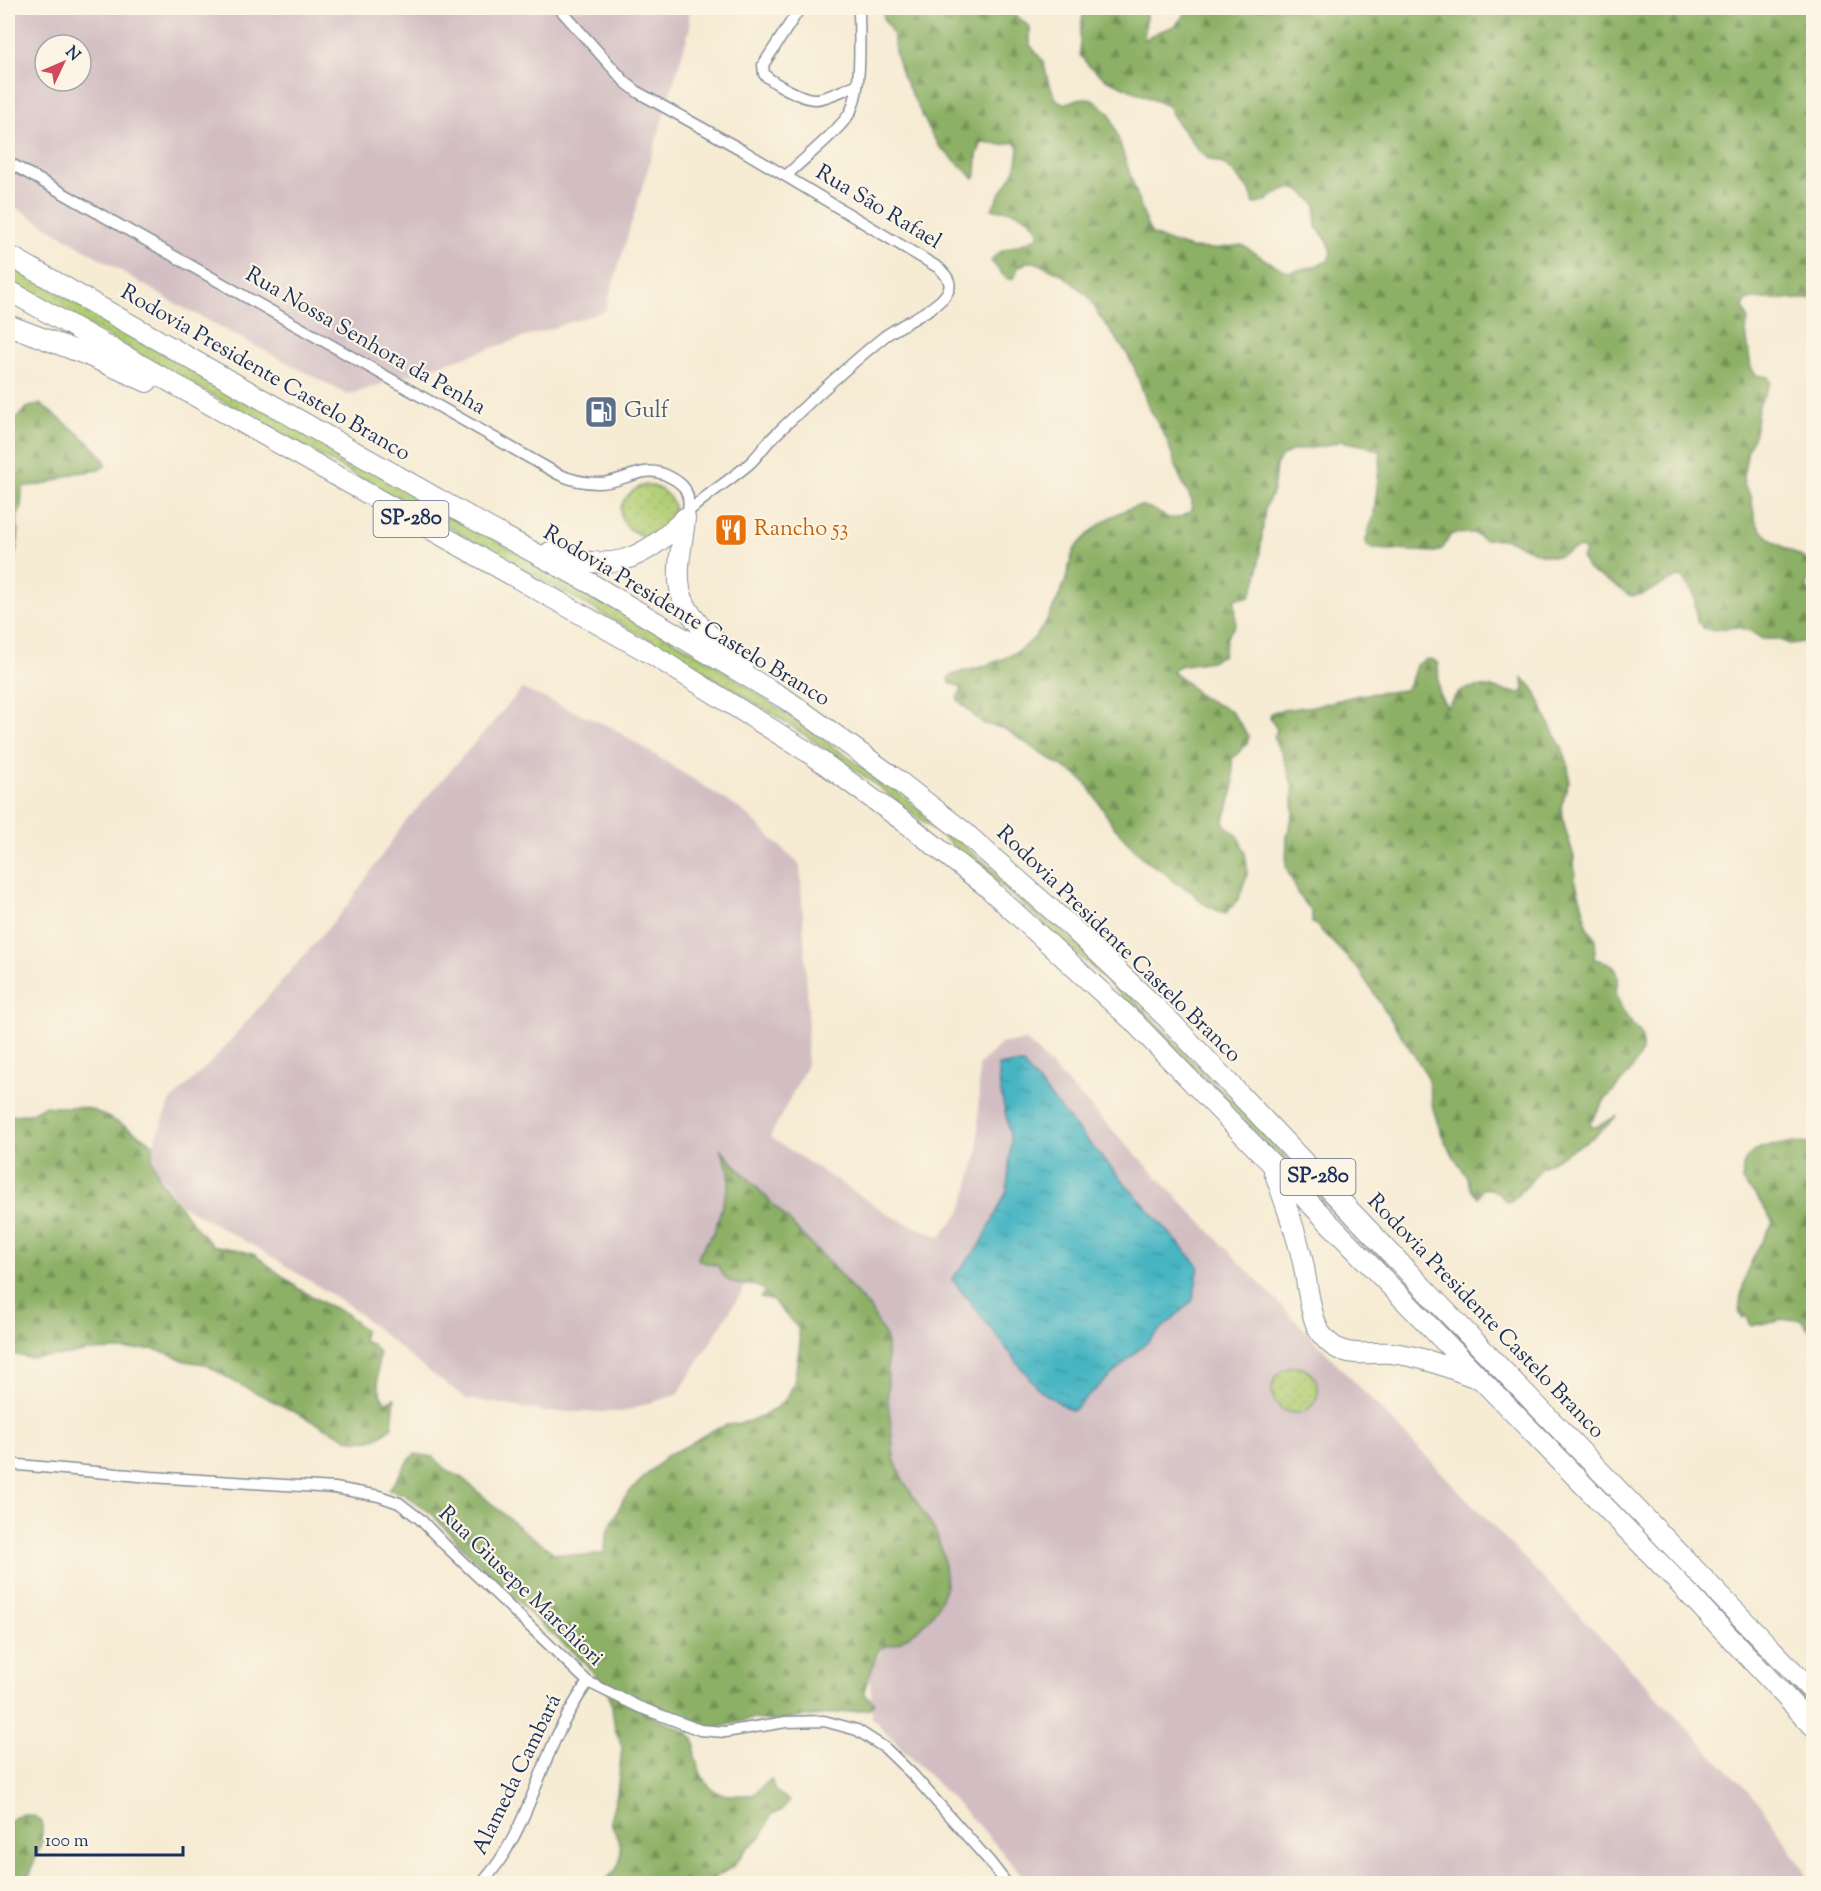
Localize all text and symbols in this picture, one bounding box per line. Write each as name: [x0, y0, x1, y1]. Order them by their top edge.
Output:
north arrow: [33, 33, 93, 93]
text: N: [59, 42, 85, 67]
street label: Rua São Rafael: [809, 158, 947, 258]
street label: Rua Nossa Senhora da Penha: [239, 260, 491, 424]
street label: Rodovia Presidente Castelo Branco: [114, 278, 416, 470]
fuel station icon: Gulf: [583, 394, 619, 430]
place label: Gulf: [624, 396, 670, 428]
road number: SP-280: [374, 501, 448, 537]
restaurant icon: Rancho 53: [713, 512, 749, 548]
place label: Rancho 53: [754, 514, 848, 546]
street label: Rodovia Presidente Castelo Branco: [536, 518, 836, 716]
street label: Rodovia Presidente Castelo Branco: [988, 819, 1248, 1071]
road number: SP-280: [1280, 1159, 1356, 1195]
street label: Rodovia Presidente Castelo Branco: [1359, 1187, 1611, 1447]
street label: Rua Giusepe Marchiori: [430, 1499, 610, 1675]
street label: Alameda Cambará: [465, 1689, 571, 1861]
scale bar: [36, 1819, 183, 1857]
text: 100 m: [45, 1829, 89, 1855]

